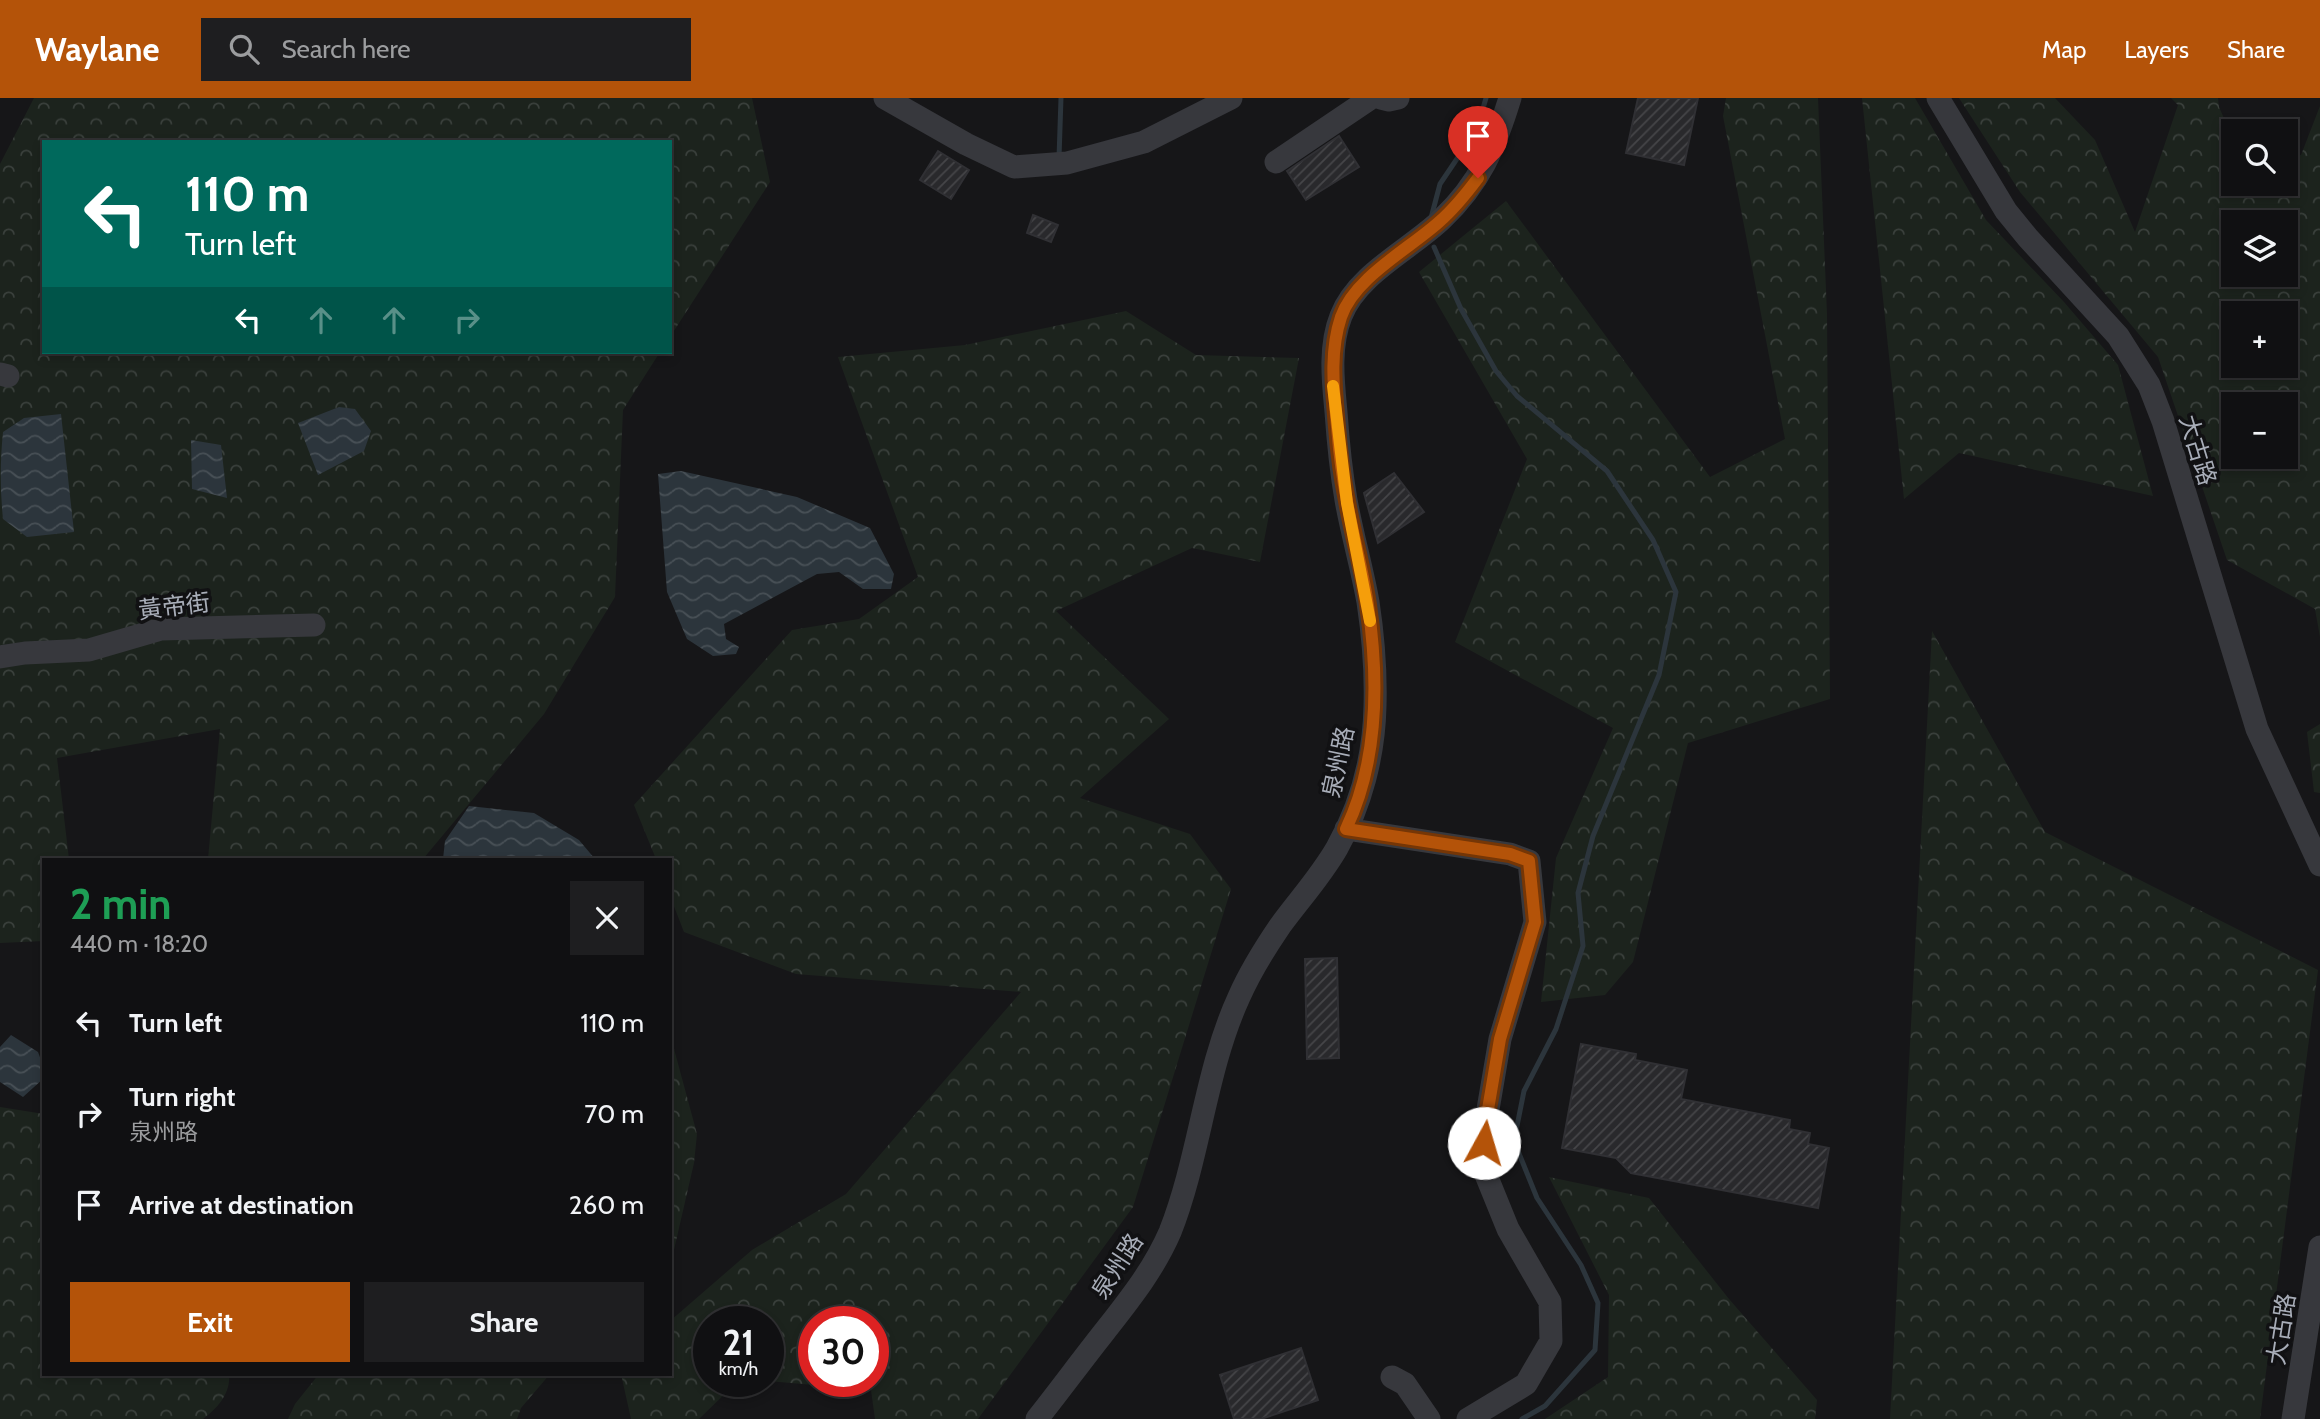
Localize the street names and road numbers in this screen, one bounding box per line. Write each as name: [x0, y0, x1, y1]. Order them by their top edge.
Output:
street label: 大古路: [2174, 411, 2222, 489]
street label: 黃帝街: [137, 587, 211, 625]
street label: 泉州路: [1316, 724, 1360, 800]
street label: 泉州路: [1085, 1228, 1149, 1304]
street label: 大古路: [2261, 1291, 2301, 1367]

